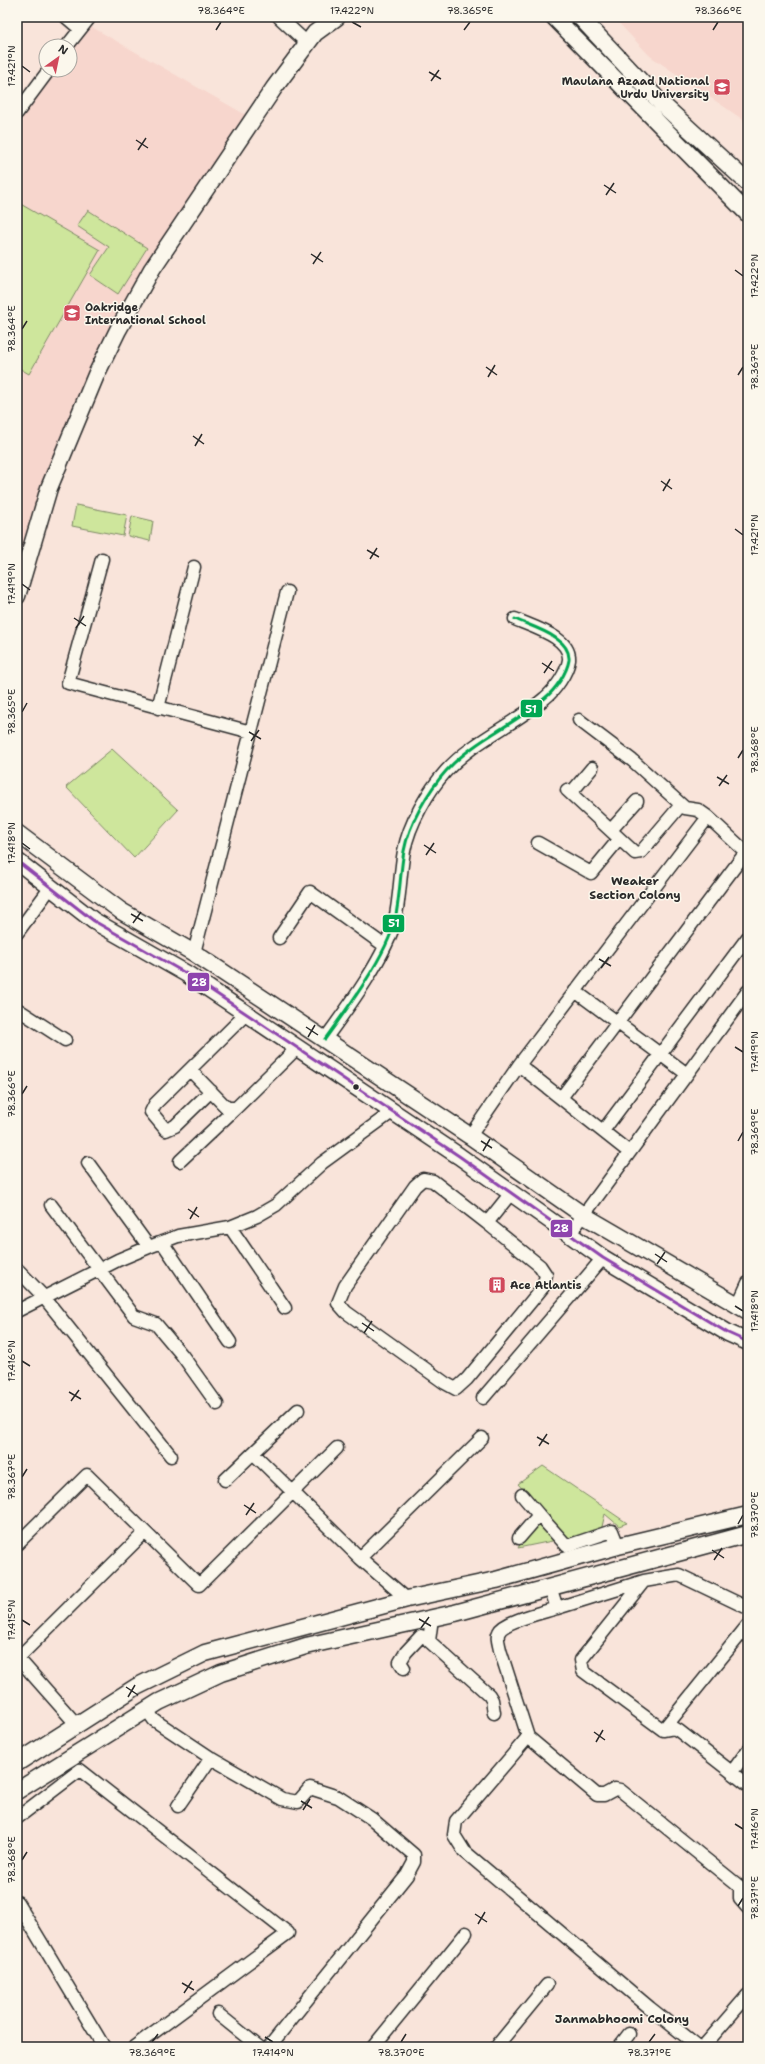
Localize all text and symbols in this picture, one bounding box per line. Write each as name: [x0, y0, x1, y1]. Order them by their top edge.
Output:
text: 78.364°E: [197, 4, 245, 17]
text: 17.422°N: [330, 4, 374, 17]
text: 78.365°E: [447, 4, 493, 17]
text: 78.366°E: [694, 4, 742, 17]
north arrow: [38, 38, 78, 78]
text: N: [55, 41, 71, 59]
text: 17.421°N: [5, 45, 18, 87]
place label: Maulana Azaad National Urdu University: [562, 74, 709, 102]
school or university icon: Maulana Azaad National Urdu University: [712, 77, 732, 97]
text: 17.422°N: [748, 254, 761, 298]
place label: Oakridge International School: [85, 300, 206, 328]
school or university icon: Oakridge International School: [62, 303, 82, 323]
text: 78.364°E: [5, 305, 18, 353]
text: 78.367°E: [748, 344, 761, 390]
text: 17.421°N: [748, 514, 761, 556]
text: 17.419°N: [5, 563, 18, 605]
text: 78.365°E: [5, 689, 18, 735]
line badge: 51: [520, 699, 543, 718]
text: 51: [525, 702, 537, 717]
text: 78.368°E: [748, 726, 761, 774]
text: 17.418°N: [5, 822, 18, 864]
district label: Weaker Section Colony: [589, 873, 681, 903]
line badge: 51: [382, 914, 405, 933]
text: 51: [388, 916, 400, 931]
line badge: 28: [187, 972, 210, 992]
text: 28: [191, 975, 207, 990]
text: 17.419°N: [748, 1031, 761, 1073]
text: 78.366°E: [5, 1070, 18, 1118]
unlabelled marker: [351, 1082, 361, 1092]
text: 78.369°E: [748, 1108, 761, 1156]
line badge: 28: [550, 1219, 573, 1238]
text: 28: [553, 1221, 569, 1236]
building icon: Ace Atlantis: [487, 1275, 507, 1295]
place label: Ace Atlantis: [510, 1278, 582, 1293]
text: 17.418°N: [748, 1290, 761, 1332]
text: 17.416°N: [5, 1340, 18, 1382]
text: 78.367°E: [5, 1454, 18, 1500]
text: 78.370°E: [748, 1492, 761, 1538]
text: 17.415°N: [5, 1600, 18, 1640]
text: 17.416°N: [748, 1808, 761, 1850]
text: 78.368°E: [5, 1836, 18, 1884]
text: 78.371°E: [748, 1876, 761, 1920]
district label: Janmabhoomi Colony: [555, 2011, 689, 2027]
text: 78.369°E: [128, 2046, 176, 2059]
text: 17.414°N: [252, 2046, 294, 2059]
text: 78.370°E: [378, 2046, 424, 2059]
text: 78.371°E: [627, 2046, 671, 2059]

